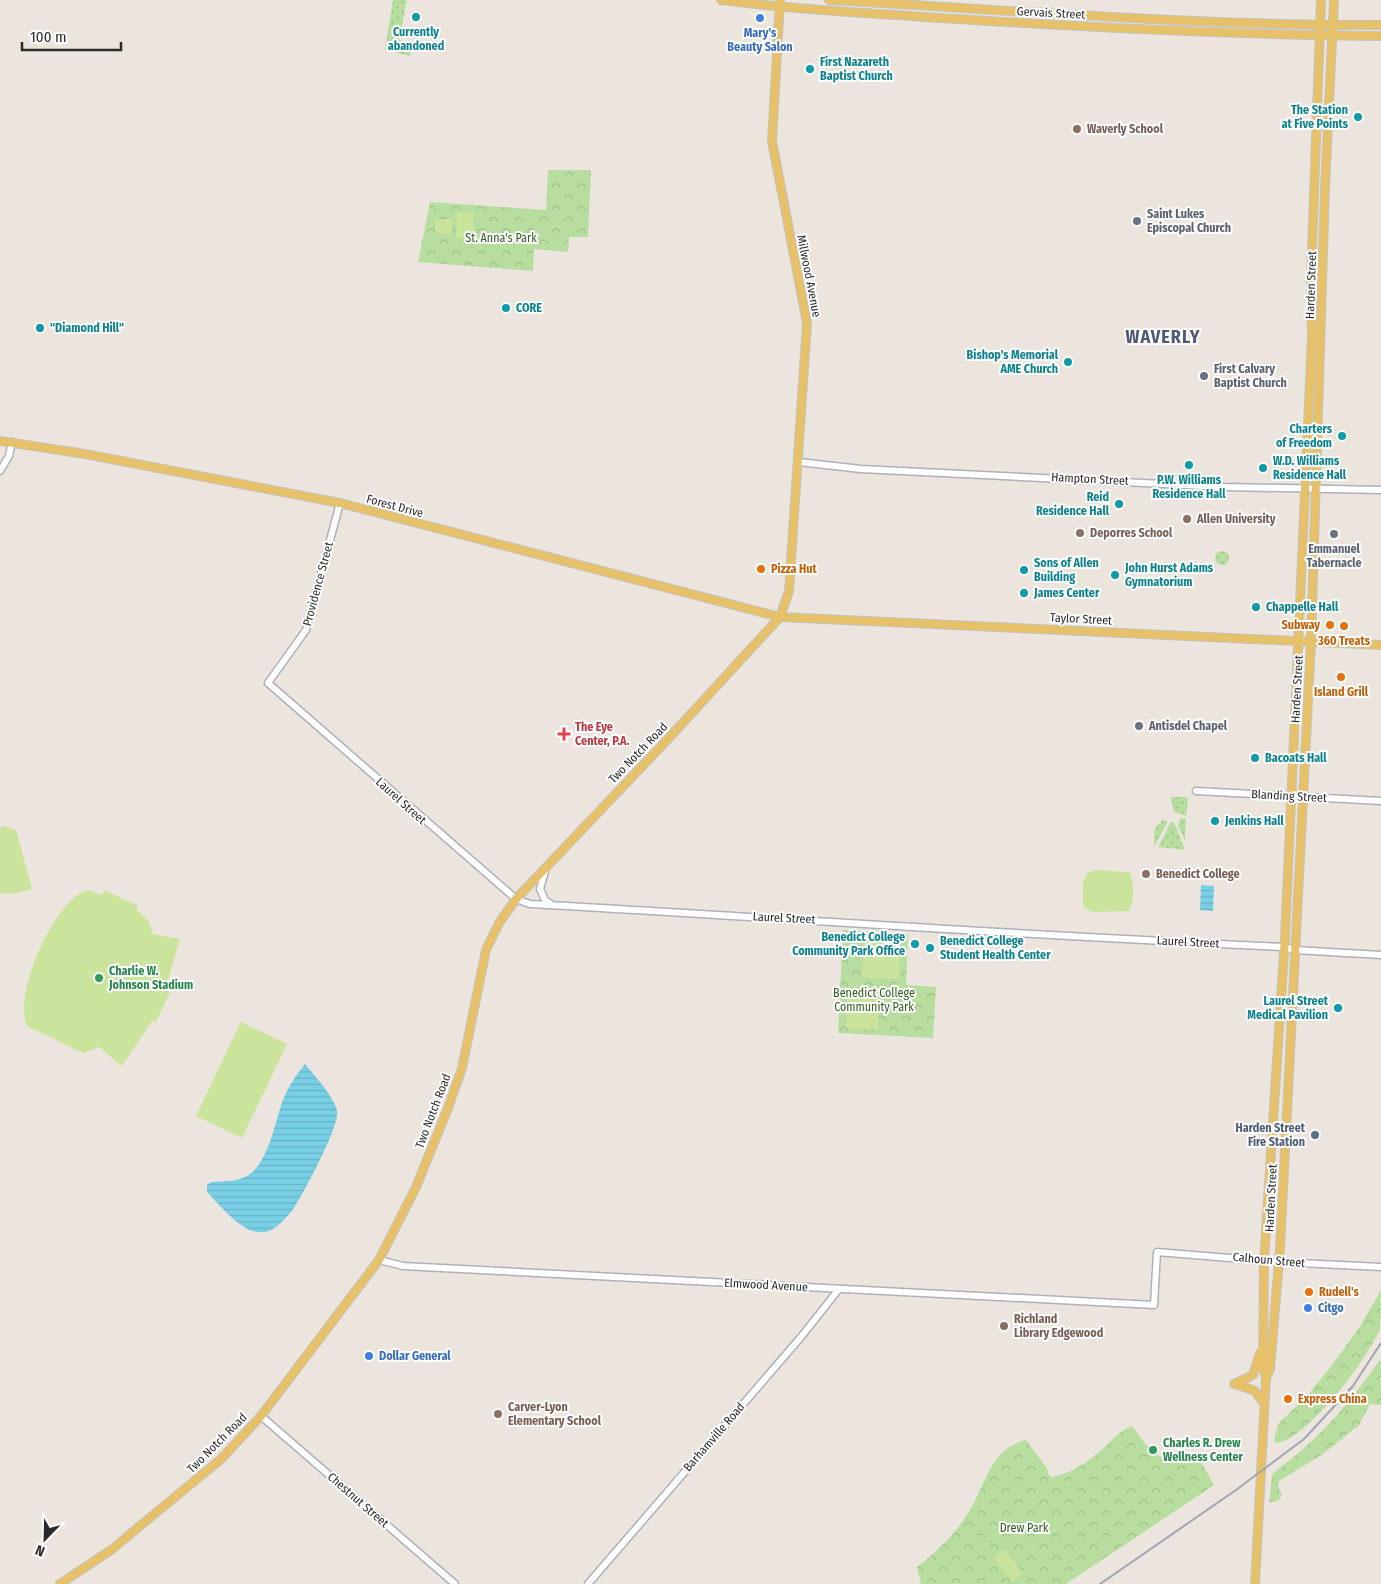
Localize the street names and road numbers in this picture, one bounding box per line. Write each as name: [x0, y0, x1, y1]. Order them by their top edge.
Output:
street label: Gervais Street: [1016, 4, 1086, 22]
street label: Millwood Avenue: [794, 234, 824, 318]
street label: Harden Street: [1303, 251, 1319, 319]
street label: Hampton Street: [1051, 470, 1129, 488]
street label: Forest Drive: [365, 492, 425, 520]
street label: Providence Street: [300, 540, 336, 628]
street label: Taylor Street: [1050, 610, 1112, 628]
street label: Harden Street: [1288, 655, 1306, 723]
street label: Two Notch Road: [606, 720, 670, 786]
street label: Laurel Street: [373, 775, 429, 827]
street label: Blanding Street: [1251, 787, 1327, 805]
street label: Laurel Street: [752, 909, 816, 927]
street label: Laurel Street: [1156, 933, 1220, 951]
street label: Two Notch Road: [412, 1072, 454, 1150]
street label: Harden Street: [1262, 1164, 1280, 1232]
street label: Calhoun Street: [1232, 1250, 1306, 1270]
street label: Elmwood Avenue: [724, 1276, 808, 1294]
street label: Barhamville Road: [680, 1400, 748, 1474]
street label: Two Notch Road: [184, 1410, 250, 1476]
street label: Chestnut Street: [325, 1470, 391, 1530]

